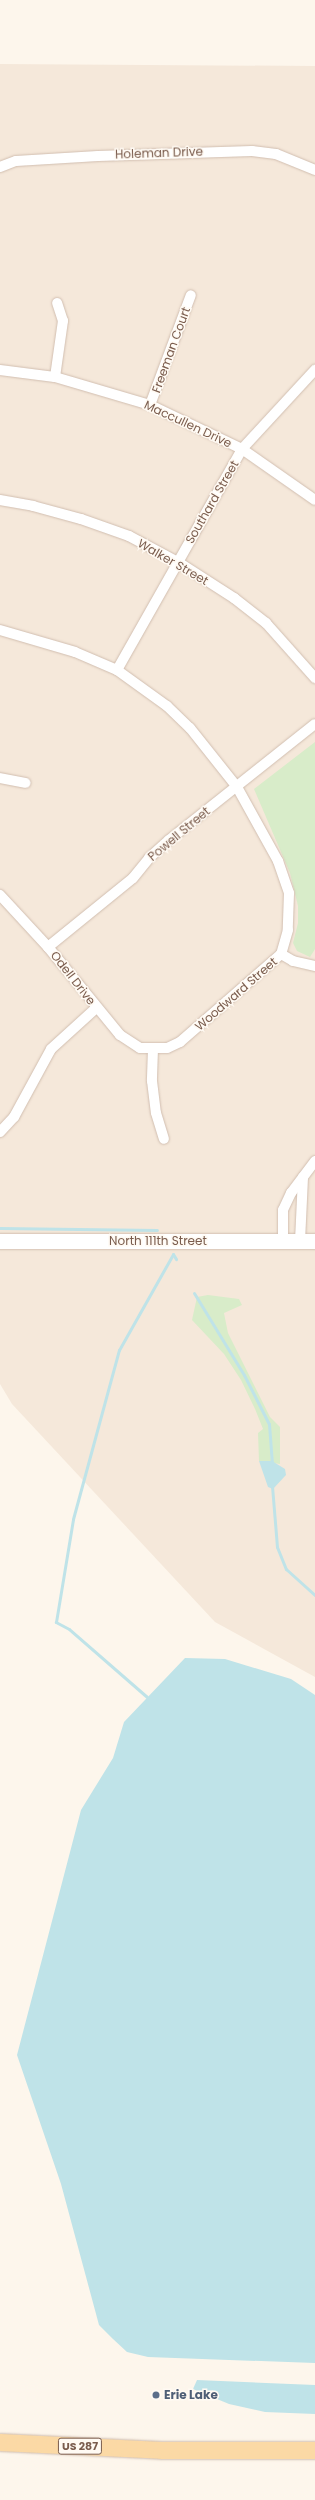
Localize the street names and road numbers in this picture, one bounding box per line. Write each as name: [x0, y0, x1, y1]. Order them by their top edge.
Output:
street label: Holeman Drive: [115, 144, 203, 162]
street label: Freeman Court: [149, 305, 193, 395]
street label: Maccullen Drive: [142, 397, 234, 451]
street label: Southard Street: [182, 458, 242, 546]
street label: Walker Street: [135, 536, 211, 588]
street label: Powell Street: [145, 804, 213, 864]
street label: Odell Drive: [48, 948, 98, 1008]
street label: Woodward Street: [192, 954, 280, 1034]
street label: North 111th Street: [109, 1234, 207, 1248]
road number: US 287: [57, 2437, 103, 2455]

